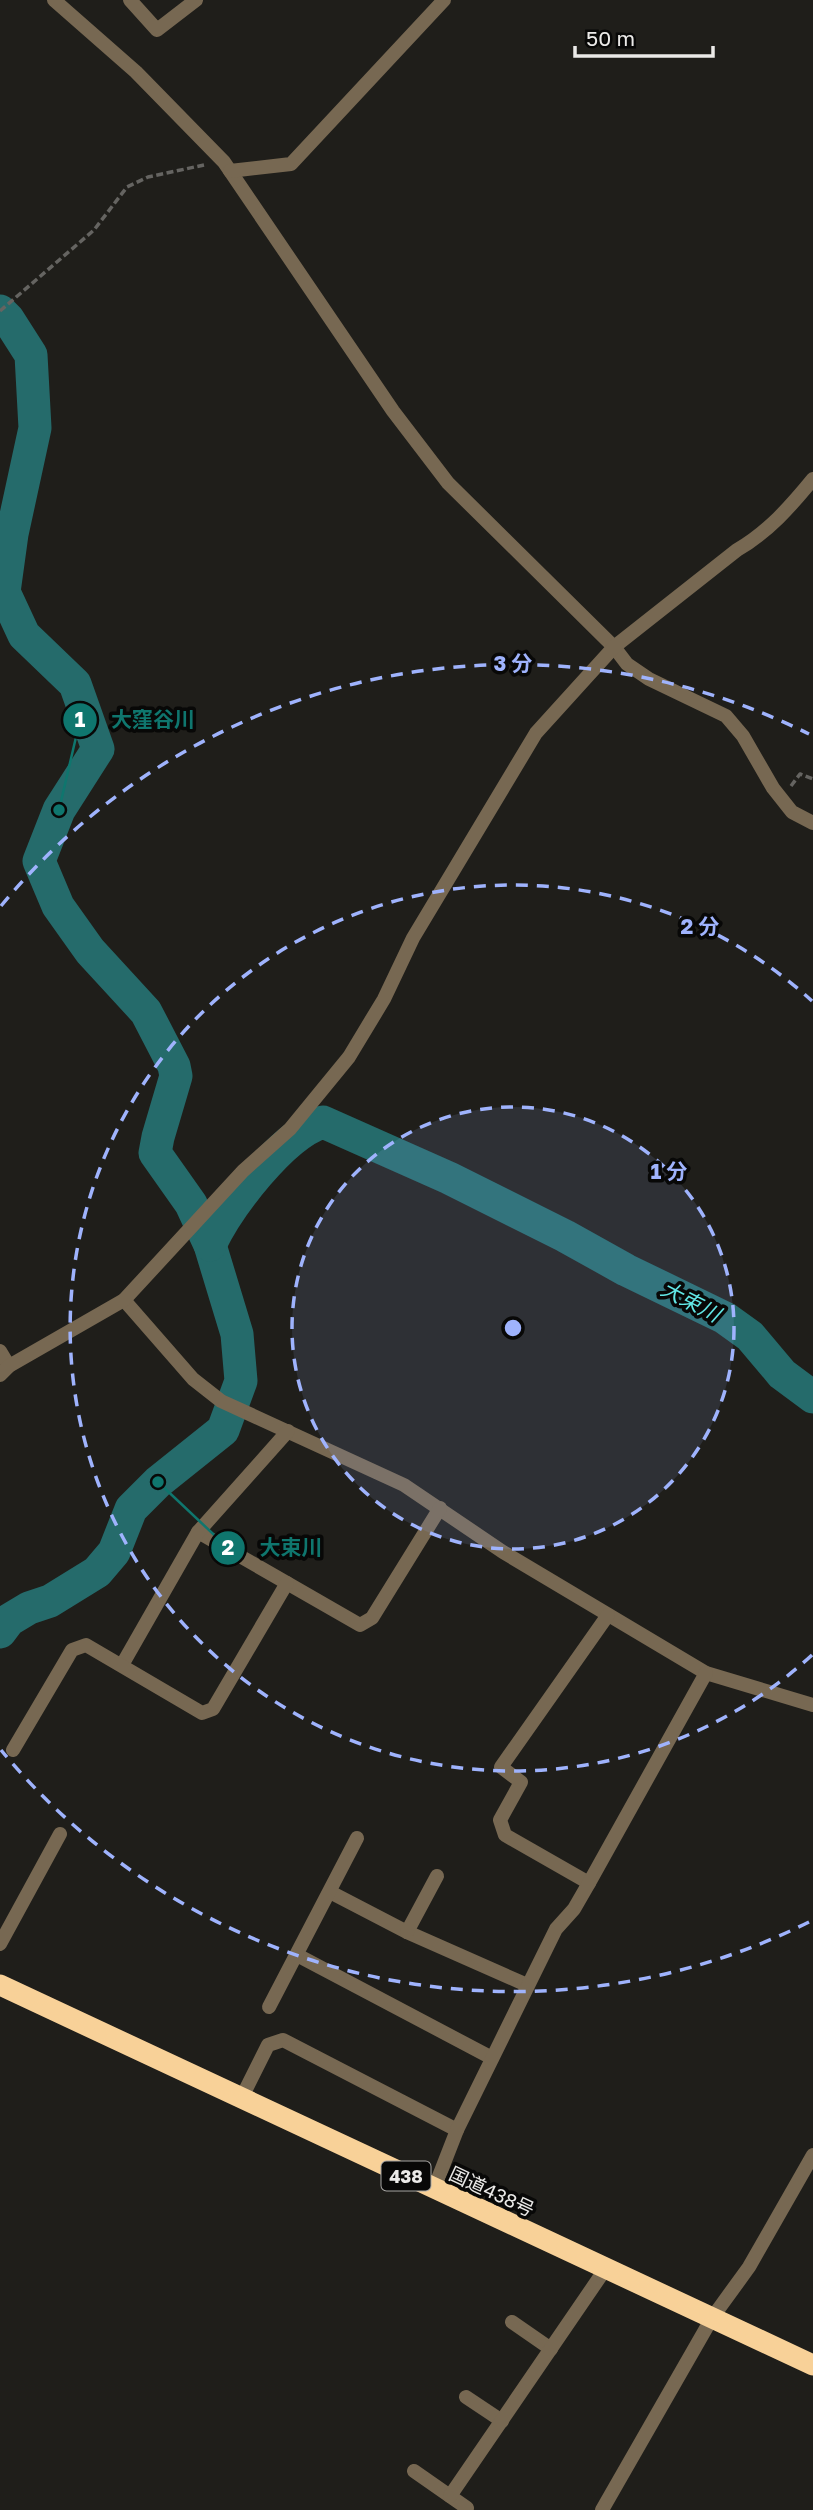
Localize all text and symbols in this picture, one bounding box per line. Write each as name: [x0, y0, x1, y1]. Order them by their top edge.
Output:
scale bar: [575, 14, 713, 58]
text: 50 m: [586, 25, 635, 51]
text: 3 分: [493, 650, 533, 676]
callout: 大窪谷川: [62, 699, 209, 741]
text: 1: [75, 706, 86, 732]
text: 大窪谷川: [111, 706, 195, 732]
text: 2 分: [680, 913, 720, 939]
text: 1 分: [650, 1158, 688, 1184]
water label: 大束川: [657, 1275, 727, 1328]
centre of rings: [501, 1316, 525, 1340]
callout: 大束川: [210, 1527, 336, 1569]
text: 2: [222, 1534, 235, 1560]
text: 大束川: [260, 1534, 323, 1560]
street label: 国道438号: [446, 2161, 538, 2221]
road number: 438: [382, 2162, 430, 2190]

